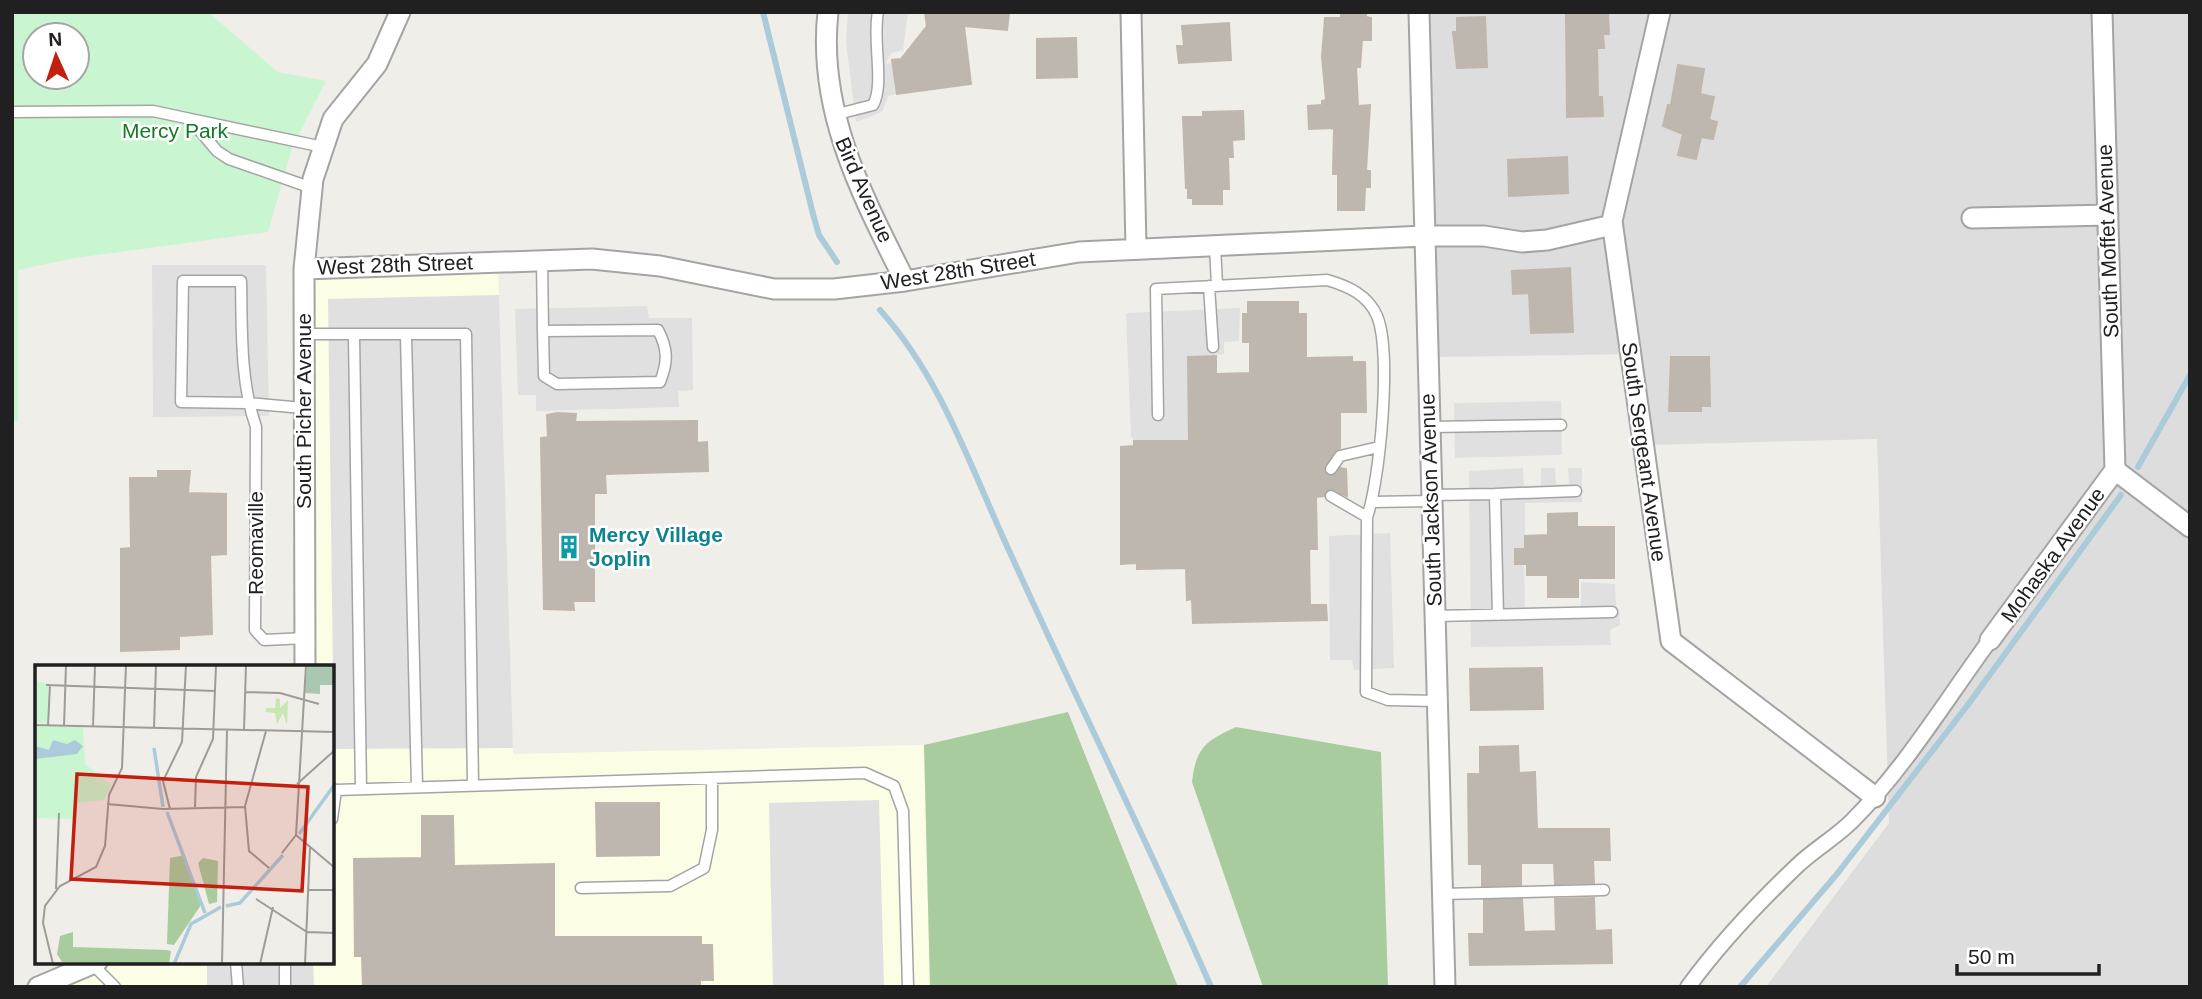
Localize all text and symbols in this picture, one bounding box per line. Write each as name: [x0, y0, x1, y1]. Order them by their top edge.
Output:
north arrow: [21, 21, 91, 91]
text: N: [48, 29, 63, 50]
park label: Mercy Park: [122, 119, 229, 142]
street label: Bird Avenue: [831, 134, 898, 246]
street label: South Moffet Avenue: [2093, 144, 2122, 338]
street label: West 28th Street: [879, 247, 1037, 294]
street label: West 28th Street: [317, 250, 474, 279]
street label: South Picher Avenue: [292, 313, 315, 509]
street label: South Sergeant Avenue: [1618, 341, 1671, 563]
street label: South Jackson Avenue: [1415, 393, 1446, 607]
street label: Mohaska Avenue: [1996, 483, 2109, 626]
street label: Reomaville: [244, 491, 267, 595]
place label: Mercy Village Joplin: [589, 523, 723, 570]
building icon: Mercy Village Joplin: [555, 533, 583, 561]
inset map: [35, 665, 334, 964]
scale bar: [1957, 932, 2099, 976]
text: 50 m: [1968, 945, 2015, 968]

